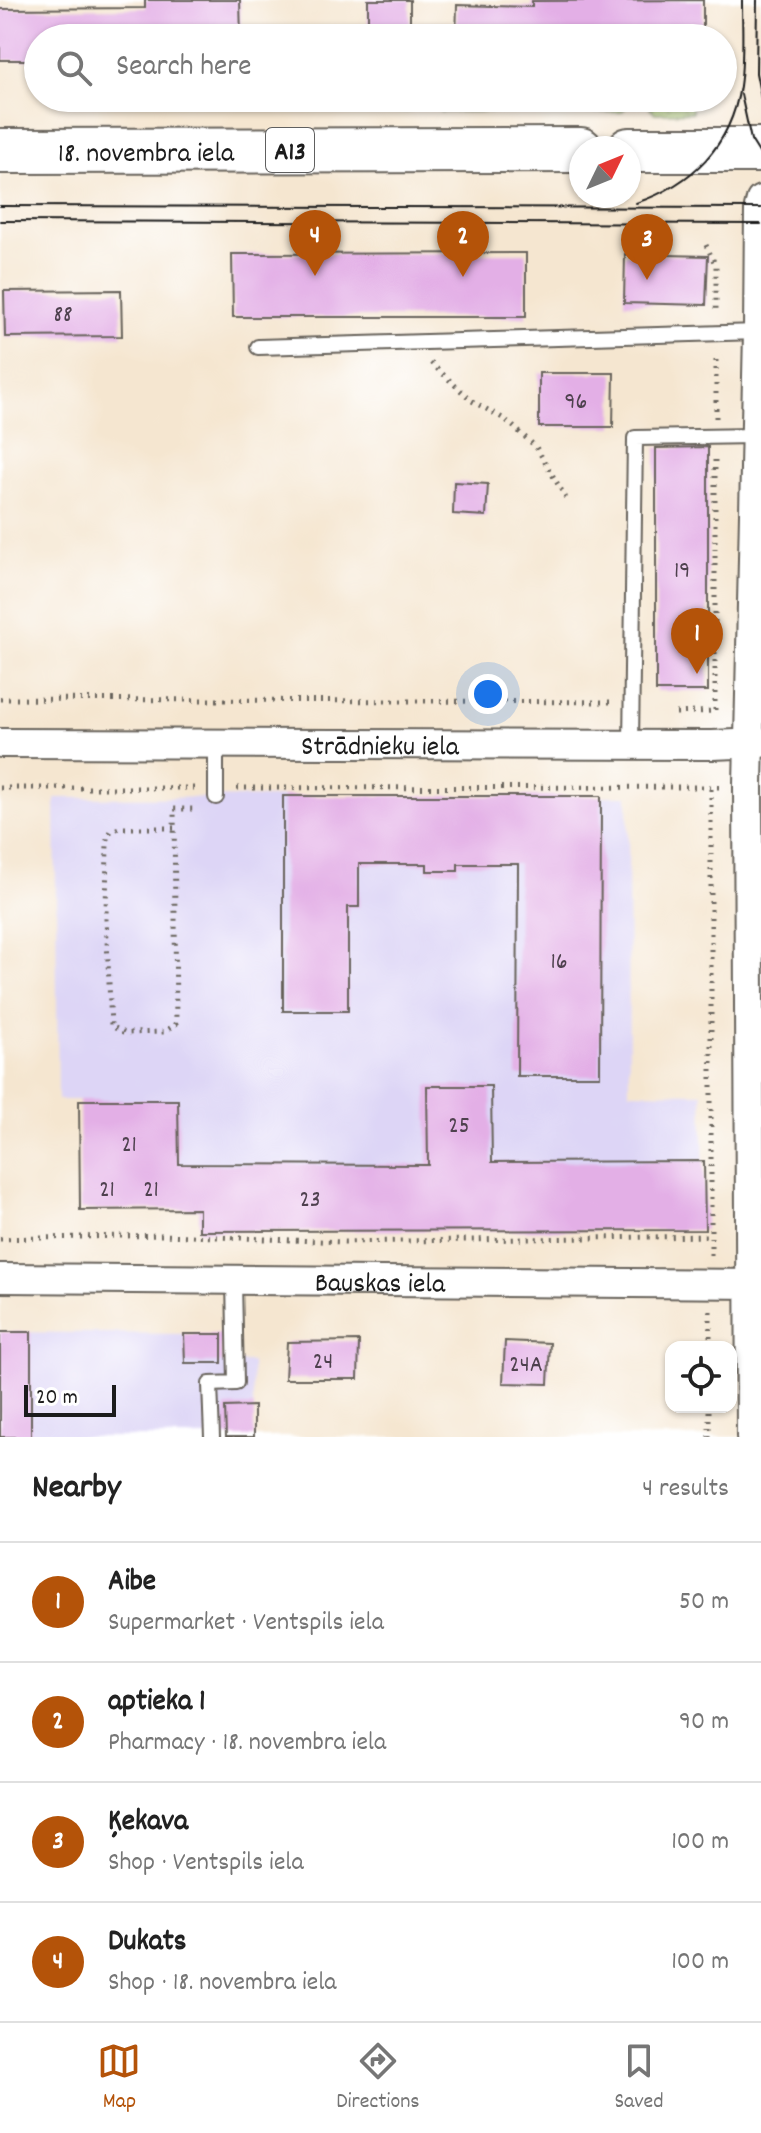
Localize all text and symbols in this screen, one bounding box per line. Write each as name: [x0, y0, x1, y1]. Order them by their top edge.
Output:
search box: [24, 24, 737, 112]
icon: search: [52, 46, 96, 90]
text: Search here: [116, 47, 252, 90]
road number: A13: [266, 128, 314, 172]
street label: 18. novembra iela: [58, 136, 235, 176]
north arrow: [569, 136, 641, 208]
pin: 4: [289, 210, 341, 276]
pin: 2: [437, 211, 489, 277]
pin: 3: [621, 214, 673, 280]
house number: 88: [53, 299, 73, 333]
house number: 96: [565, 386, 587, 420]
house number: 19: [674, 555, 690, 589]
pin: 1: [671, 608, 723, 674]
your location: [468, 674, 508, 714]
street label: Strādnieku iela: [301, 729, 460, 769]
house number: 16: [550, 946, 568, 980]
house number: 25: [448, 1110, 470, 1144]
house number: 21: [121, 1129, 137, 1163]
house number: 21: [99, 1174, 115, 1208]
house number: 21: [143, 1174, 159, 1208]
house number: 23: [299, 1184, 321, 1218]
street label: Bauskas iela: [315, 1265, 446, 1307]
map controls: [665, 1341, 737, 1413]
button: locate: [665, 1341, 737, 1413]
house number: 24: [313, 1346, 333, 1380]
house number: 24A: [509, 1349, 543, 1383]
scale bar: [24, 1381, 116, 1417]
text: 20 m: [36, 1383, 78, 1414]
text: Nearby: [32, 1465, 121, 1514]
text: 4 results: [642, 1471, 729, 1508]
text: Aibe: [108, 1562, 156, 1605]
text: 1: [55, 1584, 61, 1621]
text: 50 m: [679, 1584, 729, 1621]
text: Supermarket · Ventspils iela: [108, 1605, 384, 1642]
text: aptieka 1: [108, 1682, 205, 1725]
text: 2: [52, 1704, 64, 1741]
text: 90 m: [679, 1704, 729, 1741]
text: Pharmacy · 18. novembra iela: [108, 1725, 386, 1762]
text: Ķekava: [108, 1802, 188, 1845]
text: 3: [52, 1824, 64, 1861]
text: 100 m: [671, 1824, 729, 1861]
text: Shop · Ventspils iela: [108, 1845, 304, 1882]
text: Dukats: [108, 1922, 186, 1965]
text: 4: [53, 1944, 63, 1981]
text: 100 m: [671, 1944, 729, 1981]
text: Shop · 18. novembra iela: [108, 1965, 337, 2002]
tab: Map: [97, 2039, 141, 2118]
tab: Directions: [336, 2039, 420, 2118]
tab: Saved: [614, 2039, 664, 2118]

